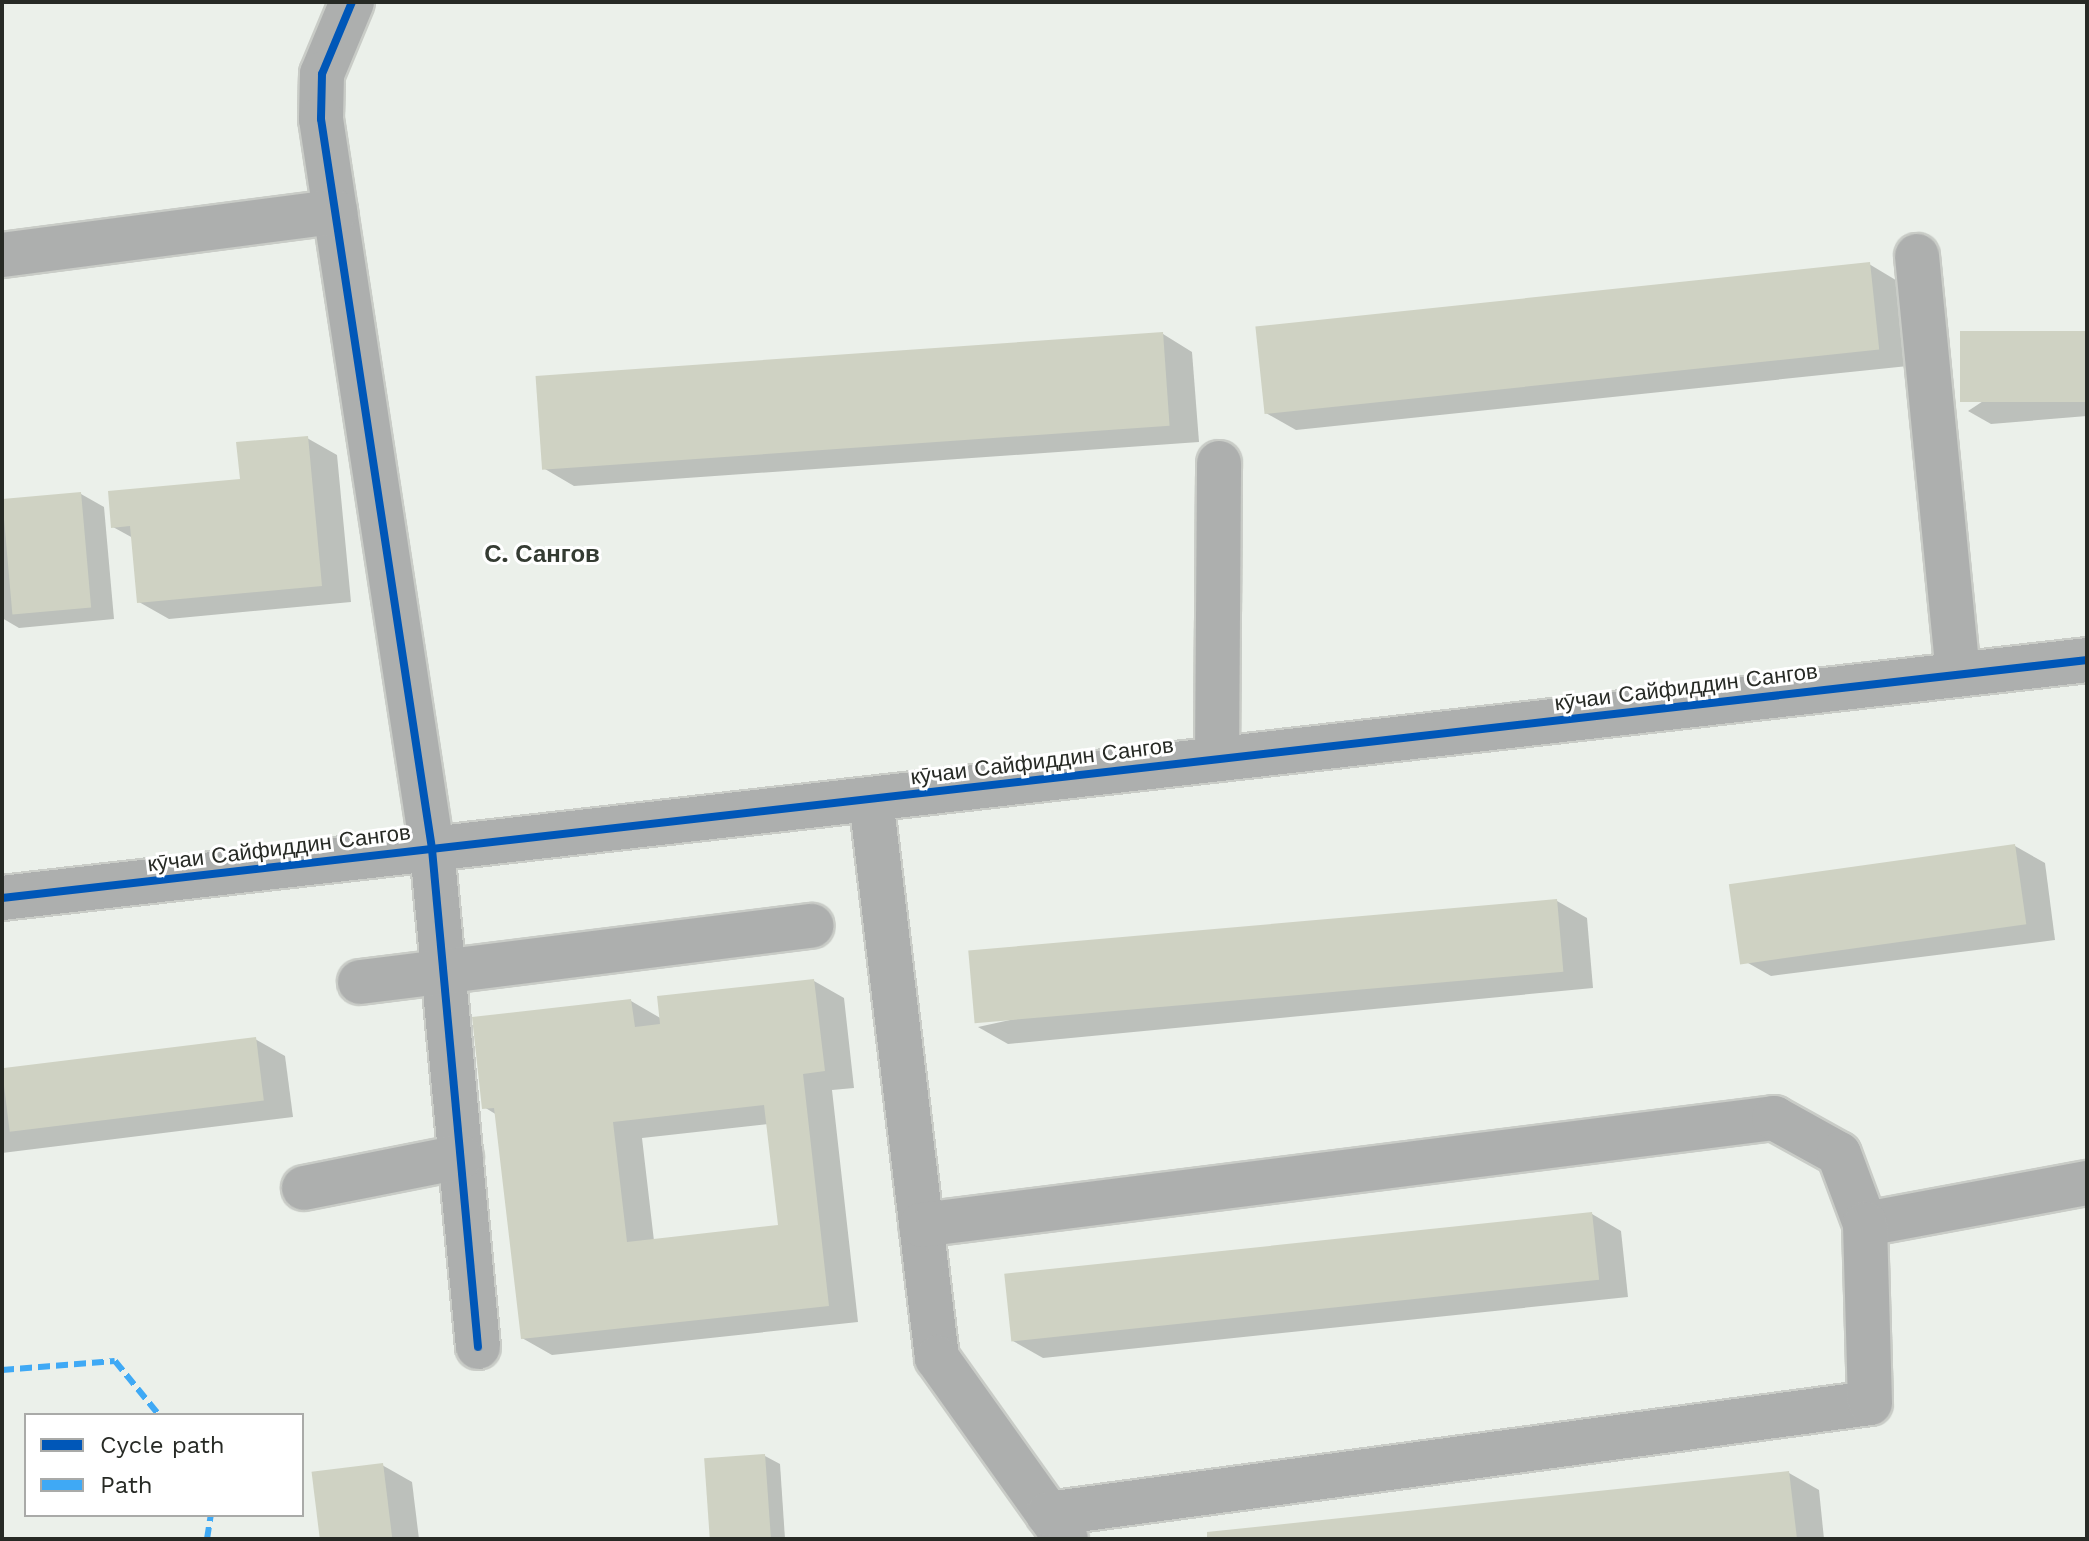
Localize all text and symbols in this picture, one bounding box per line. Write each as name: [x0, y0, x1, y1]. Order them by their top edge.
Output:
district label: С. Сангов: [484, 541, 600, 569]
street label: кӯчаи Сайфиддин Сангов: [1553, 658, 1819, 716]
street label: кӯчаи Сайфиддин Сангов: [909, 732, 1175, 790]
street label: кӯчаи Сайфиддин Сангов: [146, 819, 412, 877]
legend: [24, 1413, 304, 1517]
text: Cycle path: [100, 1431, 225, 1459]
text: Path: [100, 1471, 153, 1499]

